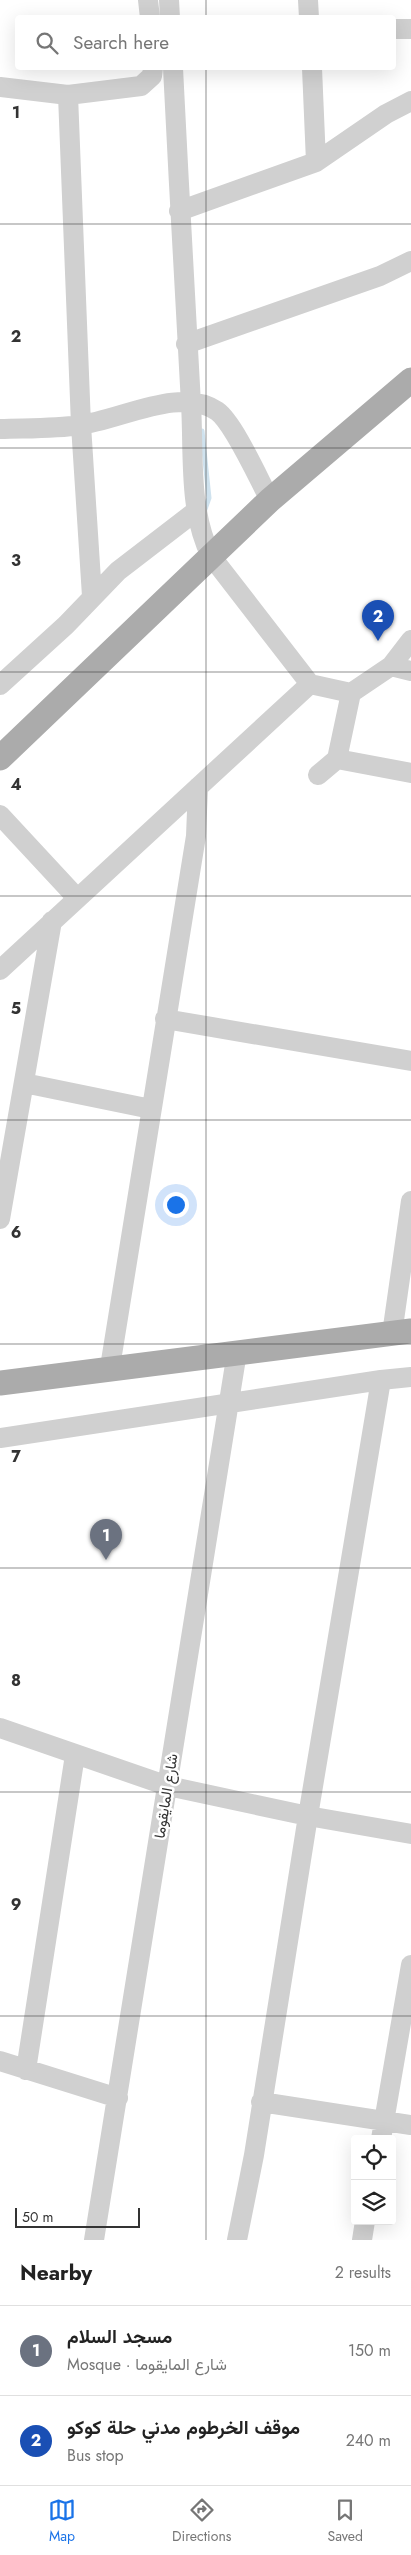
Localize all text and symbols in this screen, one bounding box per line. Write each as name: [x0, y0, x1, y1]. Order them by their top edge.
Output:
search box: [15, 15, 396, 70]
icon: search: [33, 29, 61, 57]
text: Search here: [73, 29, 169, 56]
text: 1: [12, 101, 20, 124]
text: 2: [11, 325, 21, 348]
text: 3: [11, 549, 21, 572]
pin: 2: [362, 600, 394, 641]
text: 4: [10, 773, 22, 796]
text: 5: [11, 997, 21, 1020]
your location: [163, 1192, 189, 1218]
text: 6: [11, 1221, 21, 1244]
text: 7: [11, 1445, 21, 1468]
pin: 1: [90, 1519, 122, 1560]
text: 8: [11, 1669, 21, 1692]
street label: شارع المايقوما: [148, 1752, 184, 1840]
text: 9: [11, 1893, 21, 1916]
map controls: [351, 2135, 396, 2225]
button: locate: [351, 2135, 396, 2180]
button: layers: [351, 2180, 396, 2225]
scale bar: [15, 2205, 140, 2228]
text: 50 m: [22, 2207, 53, 2227]
text: Nearby: [20, 2258, 92, 2288]
text: 2 results: [335, 2261, 391, 2284]
text: مسجد السلام: [67, 2323, 172, 2350]
text: 1: [32, 2339, 40, 2362]
text: 150 m: [348, 2339, 391, 2362]
text: Mosque · شارع المايقوما: [67, 2353, 227, 2376]
text: موقف الخرطوم مدني حلة كوكو: [67, 2414, 300, 2441]
text: 2: [31, 2429, 41, 2452]
text: 240 m: [346, 2429, 391, 2452]
text: Bus stop: [67, 2444, 124, 2467]
tab: Map: [48, 2496, 76, 2546]
tab: Directions: [172, 2496, 231, 2546]
tab: Saved: [327, 2496, 363, 2546]

